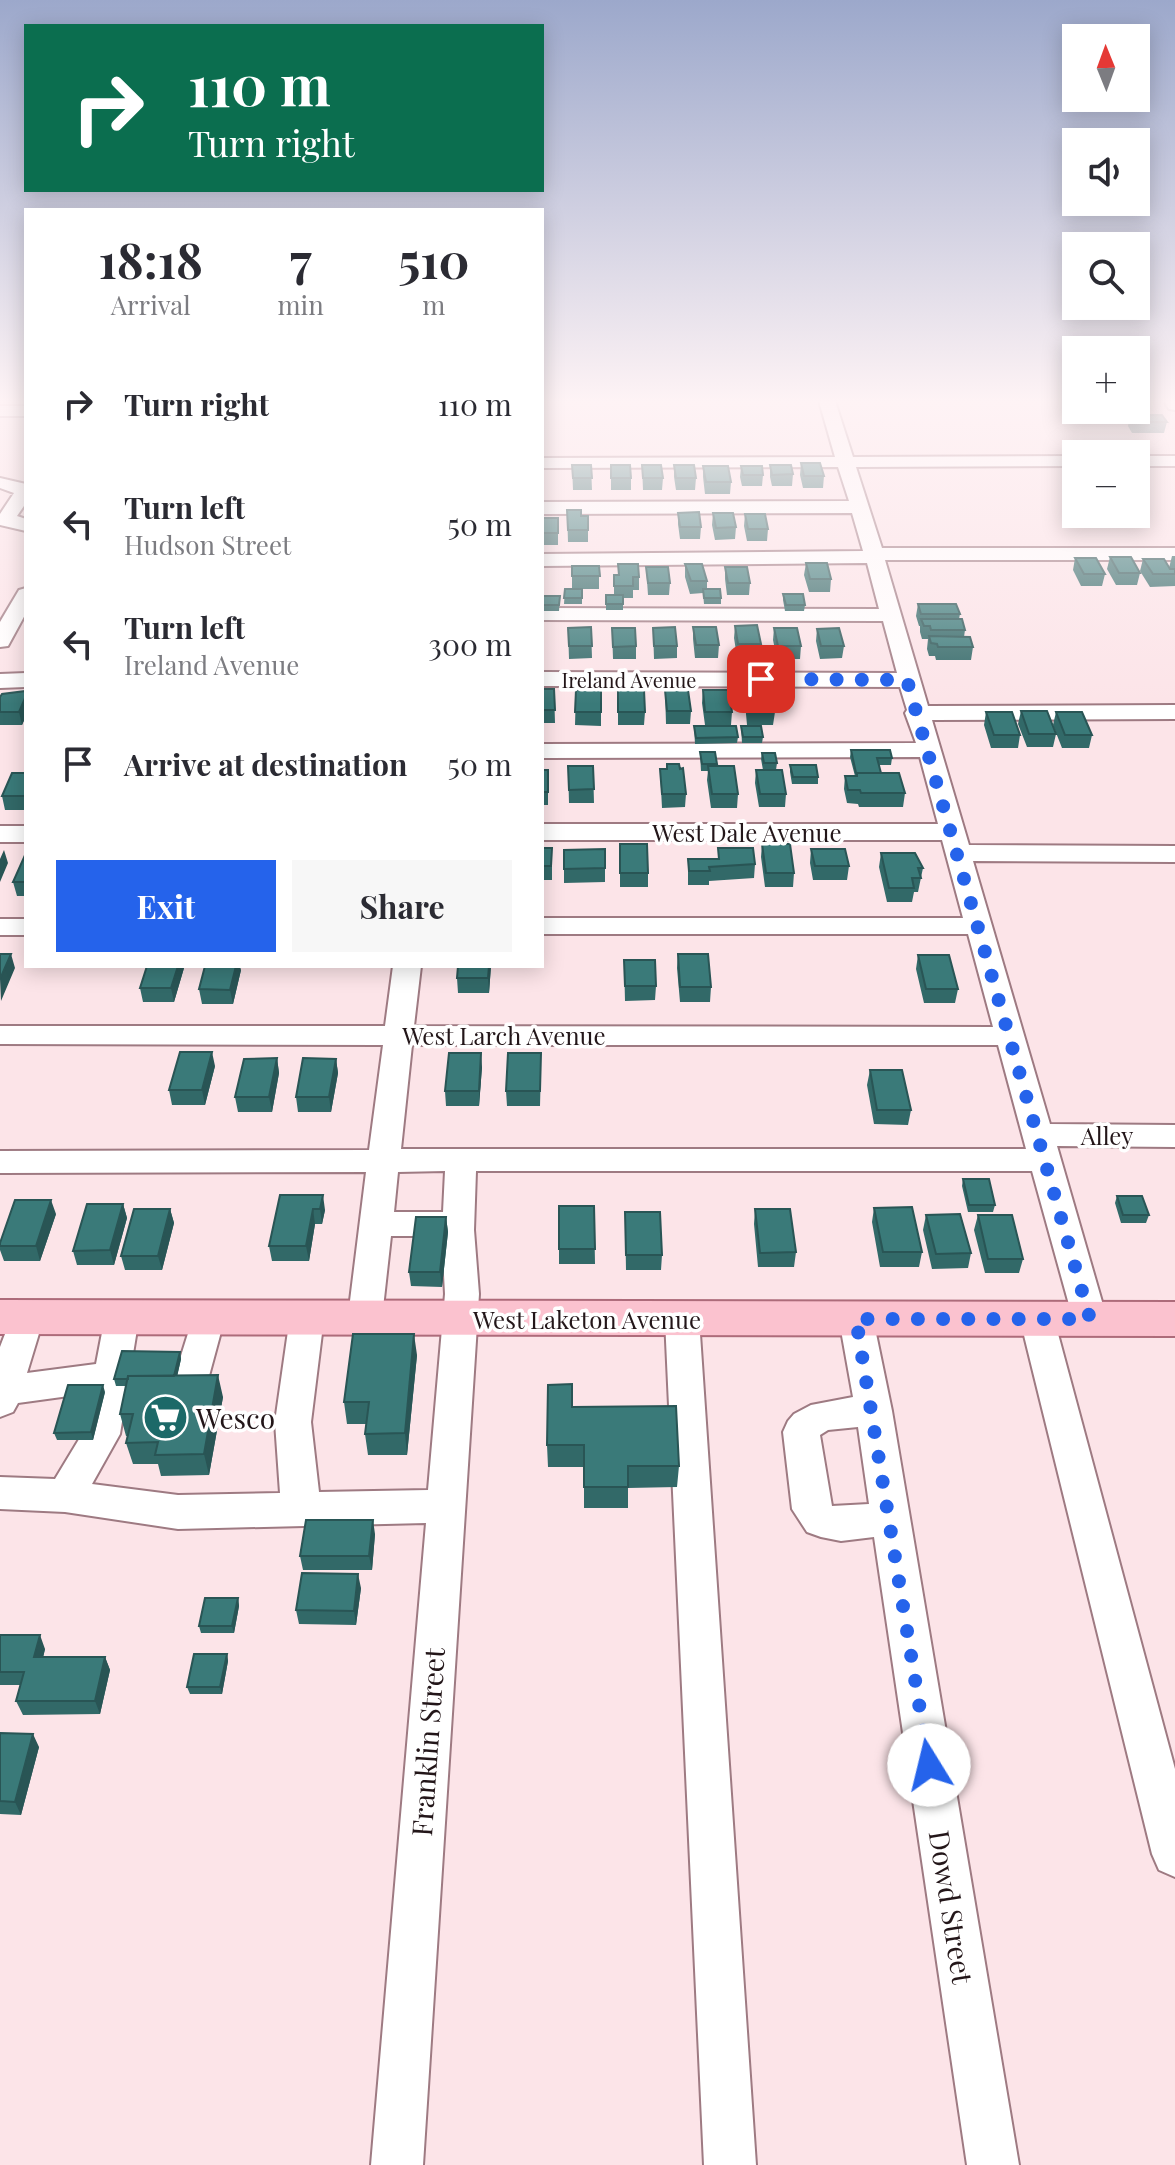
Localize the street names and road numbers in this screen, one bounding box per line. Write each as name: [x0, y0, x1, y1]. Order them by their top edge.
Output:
street label: Ireland Avenue: [562, 666, 696, 693]
street label: West Dale Avenue: [651, 816, 842, 848]
street label: West Larch Avenue: [401, 1019, 606, 1051]
street label: Alley: [1080, 1119, 1133, 1151]
street label: West Laketon Avenue: [472, 1303, 701, 1335]
street label: Franklin Street: [402, 1646, 452, 1837]
street label: Dowd Street: [922, 1827, 983, 1988]

